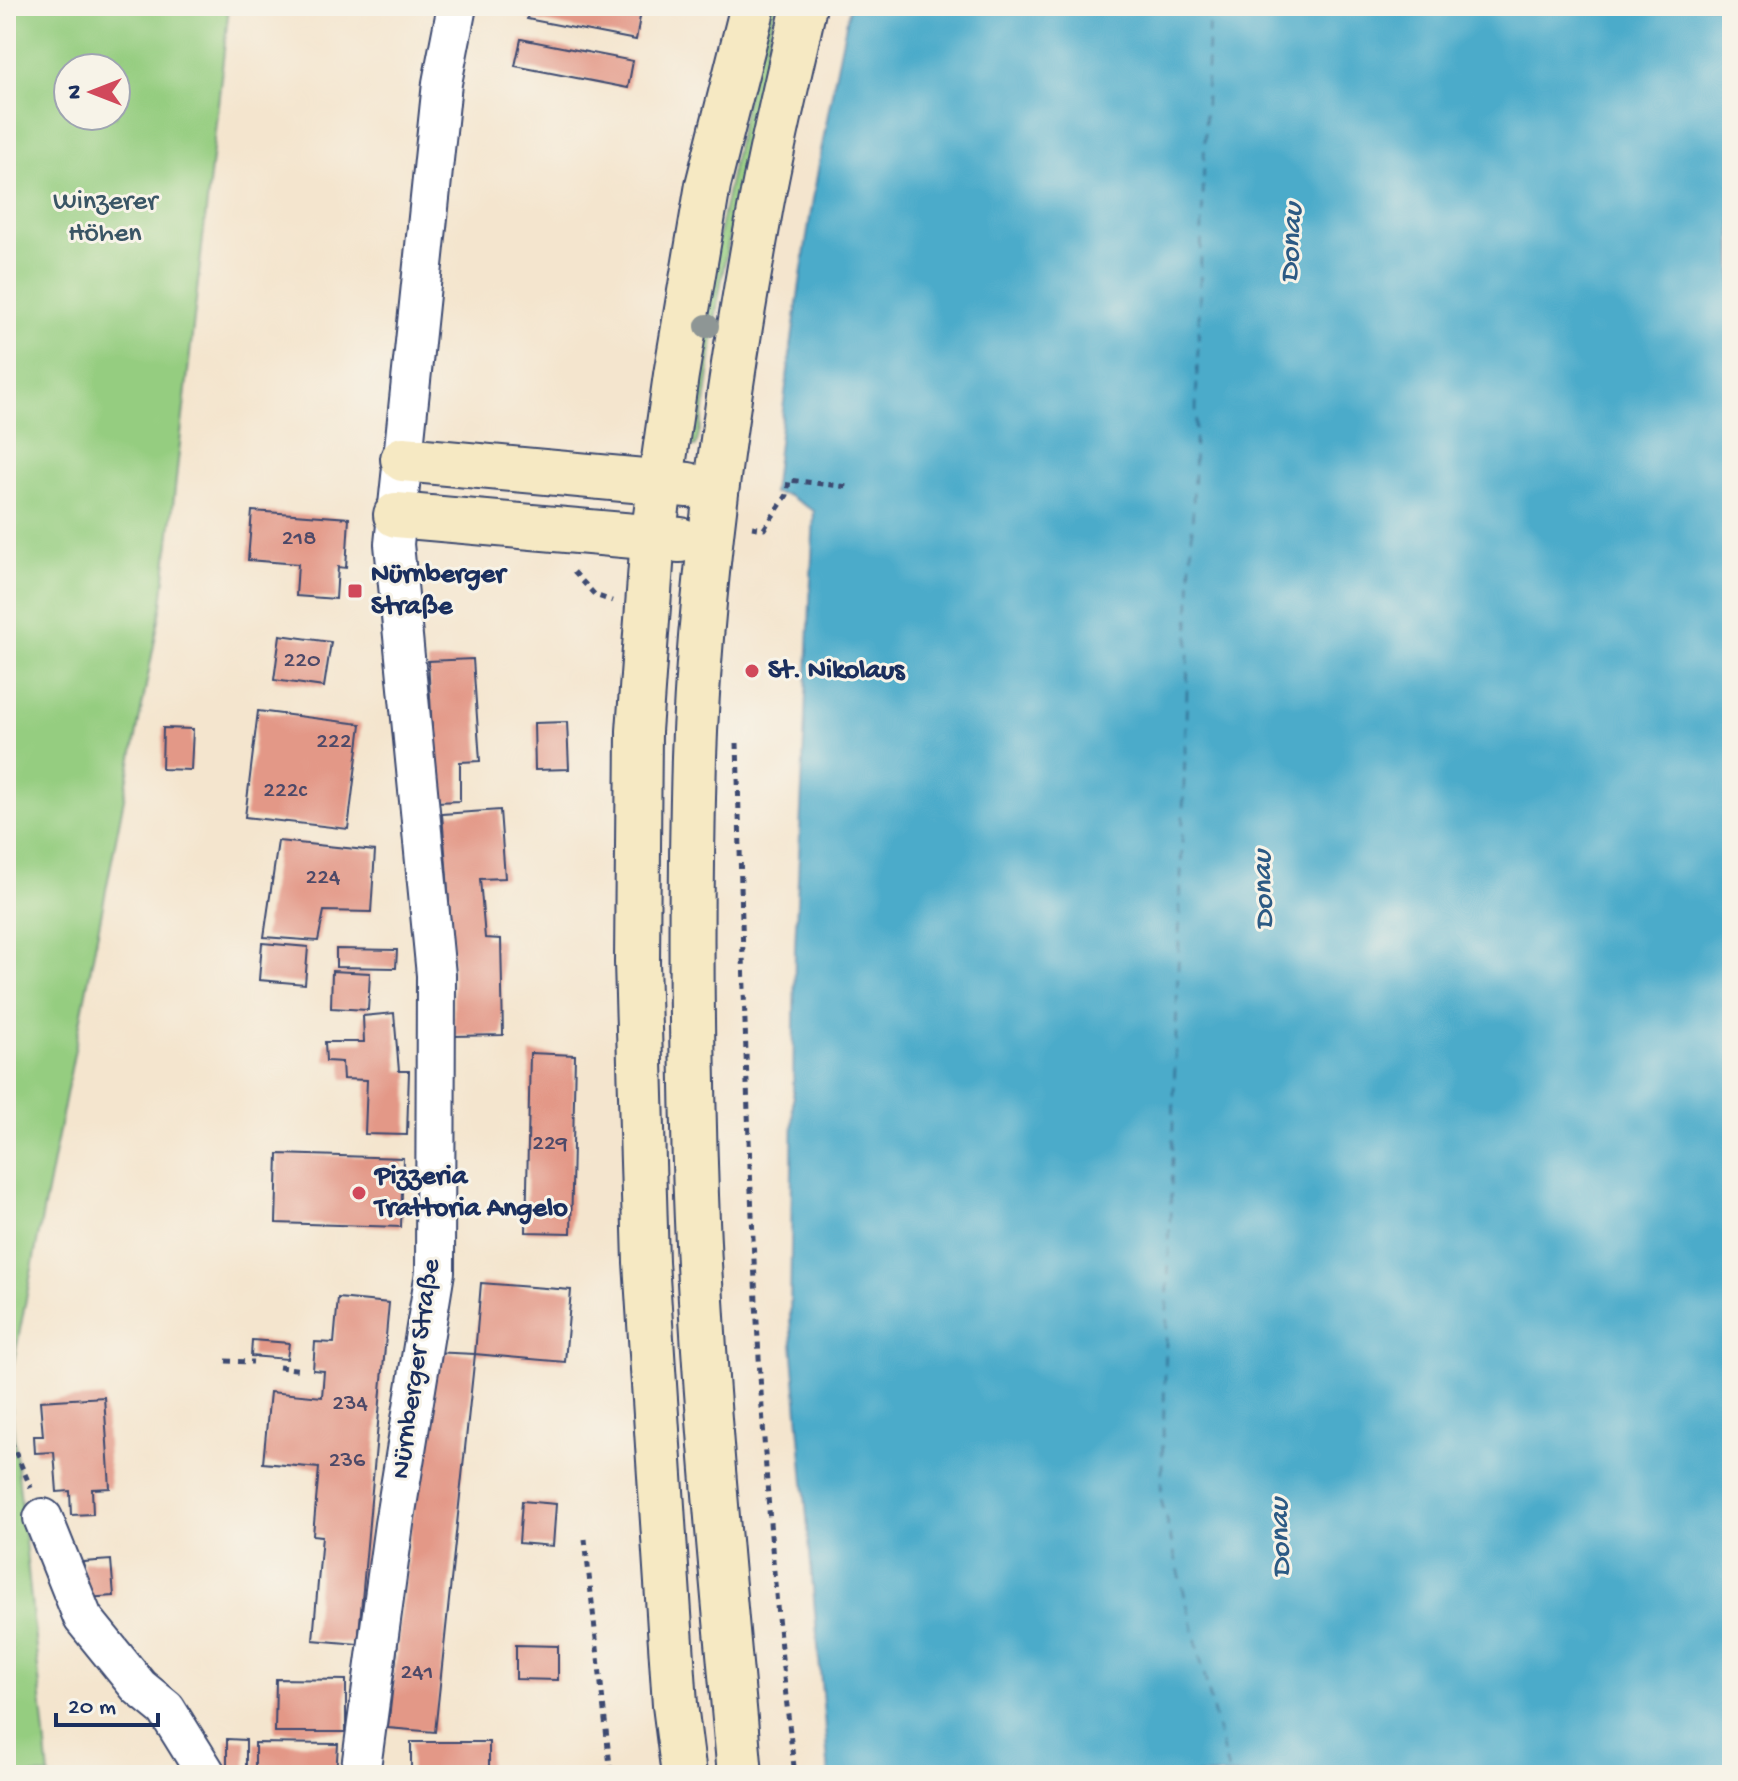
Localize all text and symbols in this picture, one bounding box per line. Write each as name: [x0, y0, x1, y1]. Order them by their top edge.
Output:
north arrow: [52, 52, 132, 132]
text: N: [63, 85, 89, 99]
park label: Winzerer Höhen: [53, 186, 159, 251]
water label: Donau: [1273, 199, 1313, 284]
house number: 218: [282, 525, 316, 554]
place label: Nürnberger Straße: [371, 559, 508, 624]
marker: Nürnberger Straße: [346, 582, 364, 600]
house number: 220: [283, 647, 321, 676]
place label: St. Nikolaus: [768, 655, 906, 688]
marker: St. Nikolaus: [743, 662, 761, 680]
house number: 222: [316, 728, 352, 757]
house number: 222c: [263, 777, 308, 806]
water label: Donau: [1246, 846, 1284, 931]
house number: 224: [306, 864, 341, 893]
house number: 229: [532, 1130, 568, 1159]
place label: Pizzeria Trattoria Angelo: [373, 1161, 568, 1226]
marker: Pizzeria Trattoria Angelo: [350, 1184, 368, 1202]
street label: Nürnberger Straße: [385, 1256, 449, 1481]
house number: 234: [332, 1390, 368, 1419]
house number: 236: [329, 1447, 366, 1476]
water label: Donau: [1263, 1494, 1301, 1579]
house number: 241: [401, 1659, 433, 1688]
scale bar: [56, 1677, 158, 1727]
text: 20 m: [68, 1694, 116, 1723]

